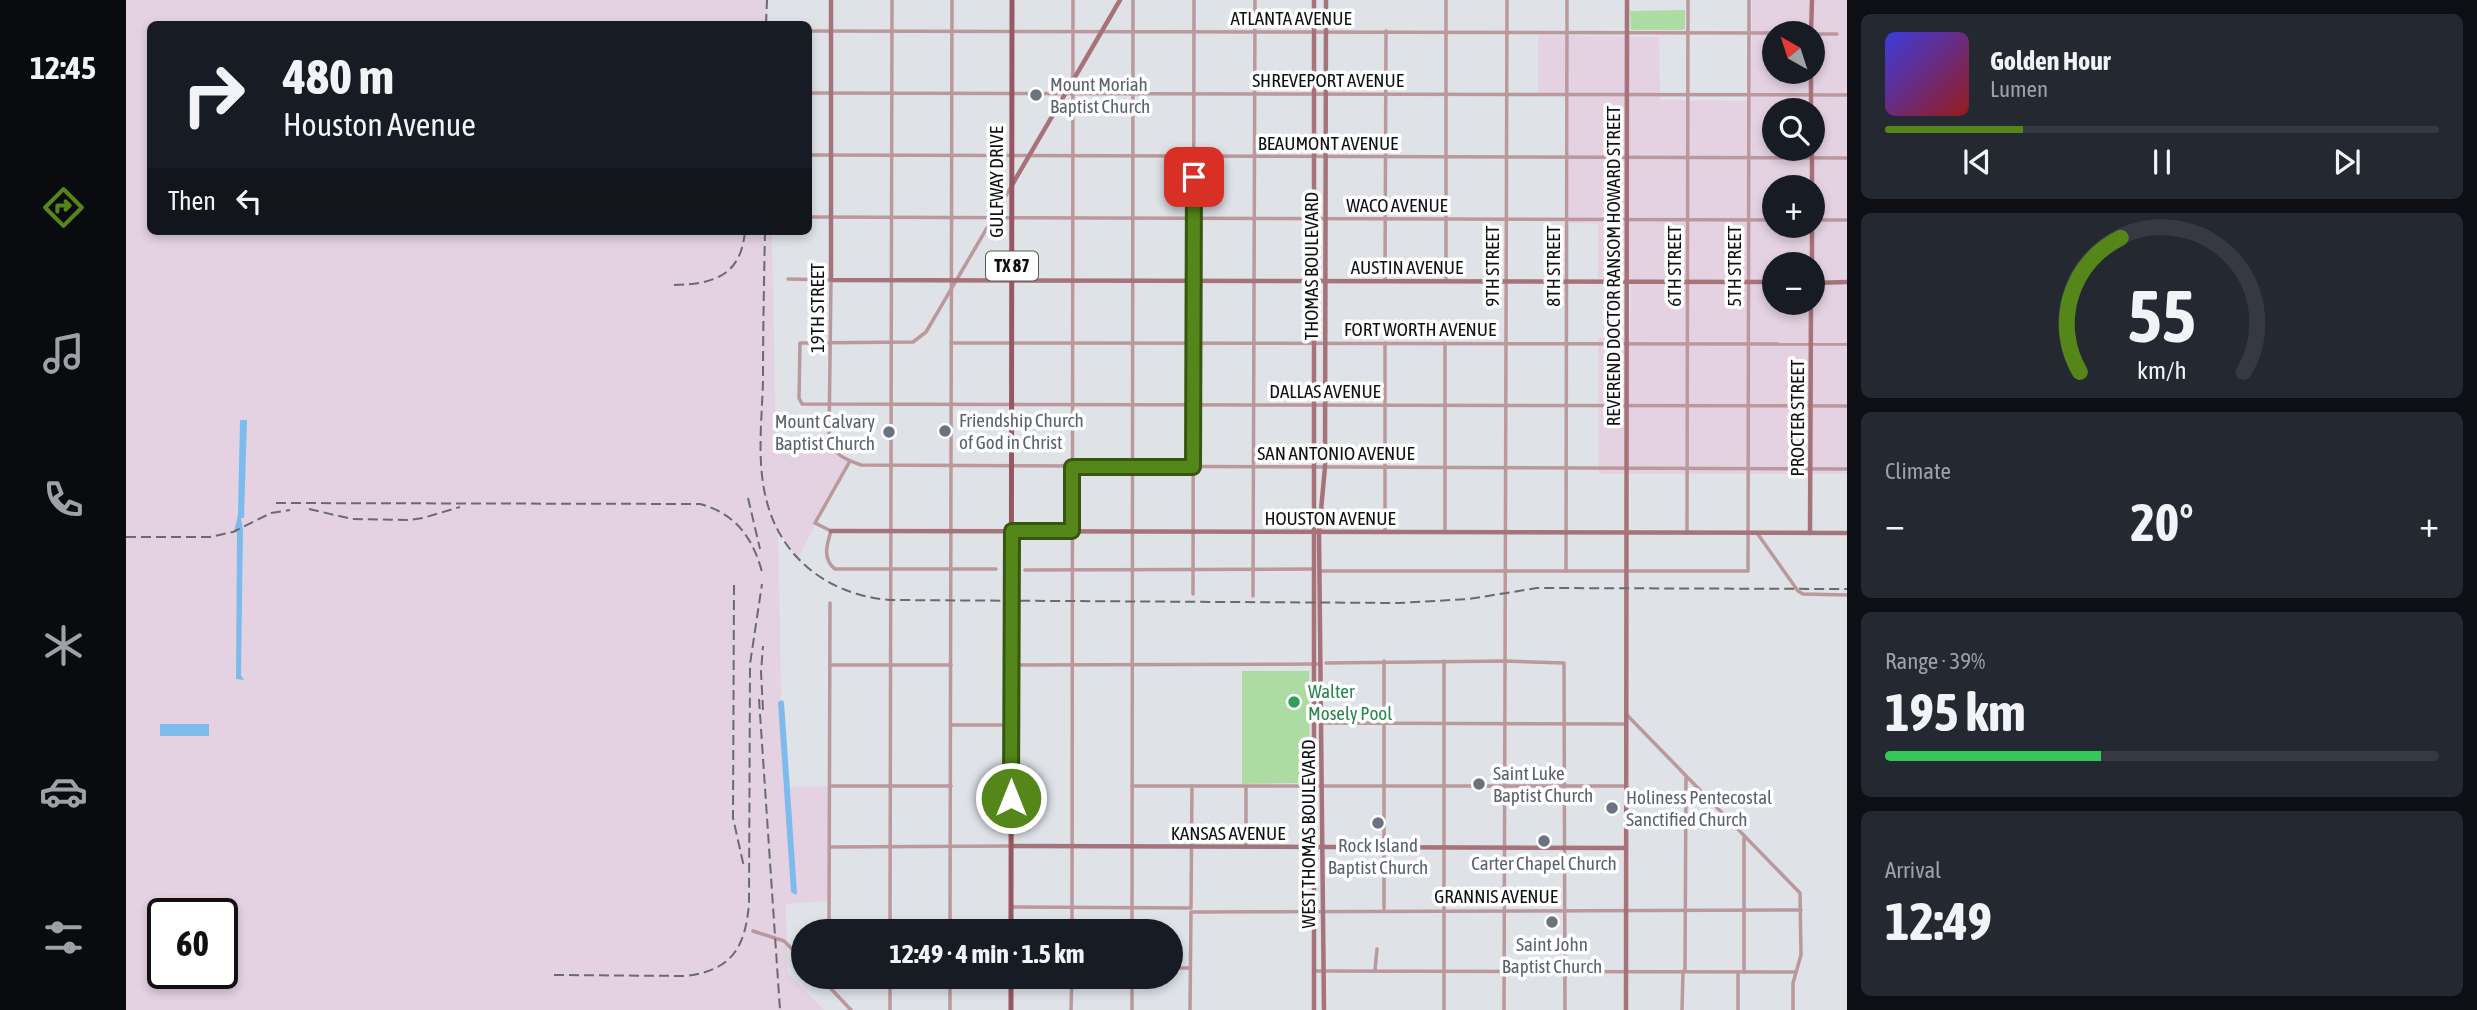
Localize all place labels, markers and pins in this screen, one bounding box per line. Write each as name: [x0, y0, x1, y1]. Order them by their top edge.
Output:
place label: Mount Moriah Baptist Church: [1050, 73, 1150, 117]
marker: Mount Moriah Baptist Church: [1028, 87, 1044, 103]
pin: [1164, 147, 1224, 207]
place label: Friendship Church of God in Christ: [959, 409, 1084, 453]
place label: Mount Calvary Baptist Church: [775, 410, 875, 454]
marker: Friendship Church of God in Christ: [937, 423, 953, 439]
marker: Mount Calvary Baptist Church: [881, 424, 897, 440]
place label: Walter Mosely Pool: [1308, 680, 1392, 724]
marker: Walter Mosely Pool: [1286, 694, 1302, 710]
place label: Saint Luke Baptist Church: [1493, 762, 1593, 806]
marker: Saint Luke Baptist Church: [1471, 776, 1487, 792]
place label: Holiness Pentecostal Sanctified Church: [1626, 786, 1772, 830]
marker: Holiness Pentecostal Sanctified Church: [1604, 800, 1620, 816]
marker: Rock Island Baptist Church: [1370, 815, 1386, 831]
marker: Carter Chapel Church: [1536, 833, 1552, 849]
place label: Rock Island Baptist Church: [1328, 834, 1428, 878]
place label: Carter Chapel Church: [1471, 852, 1617, 874]
marker: Saint John Baptist Church: [1544, 914, 1560, 930]
place label: Saint John Baptist Church: [1502, 933, 1602, 977]

